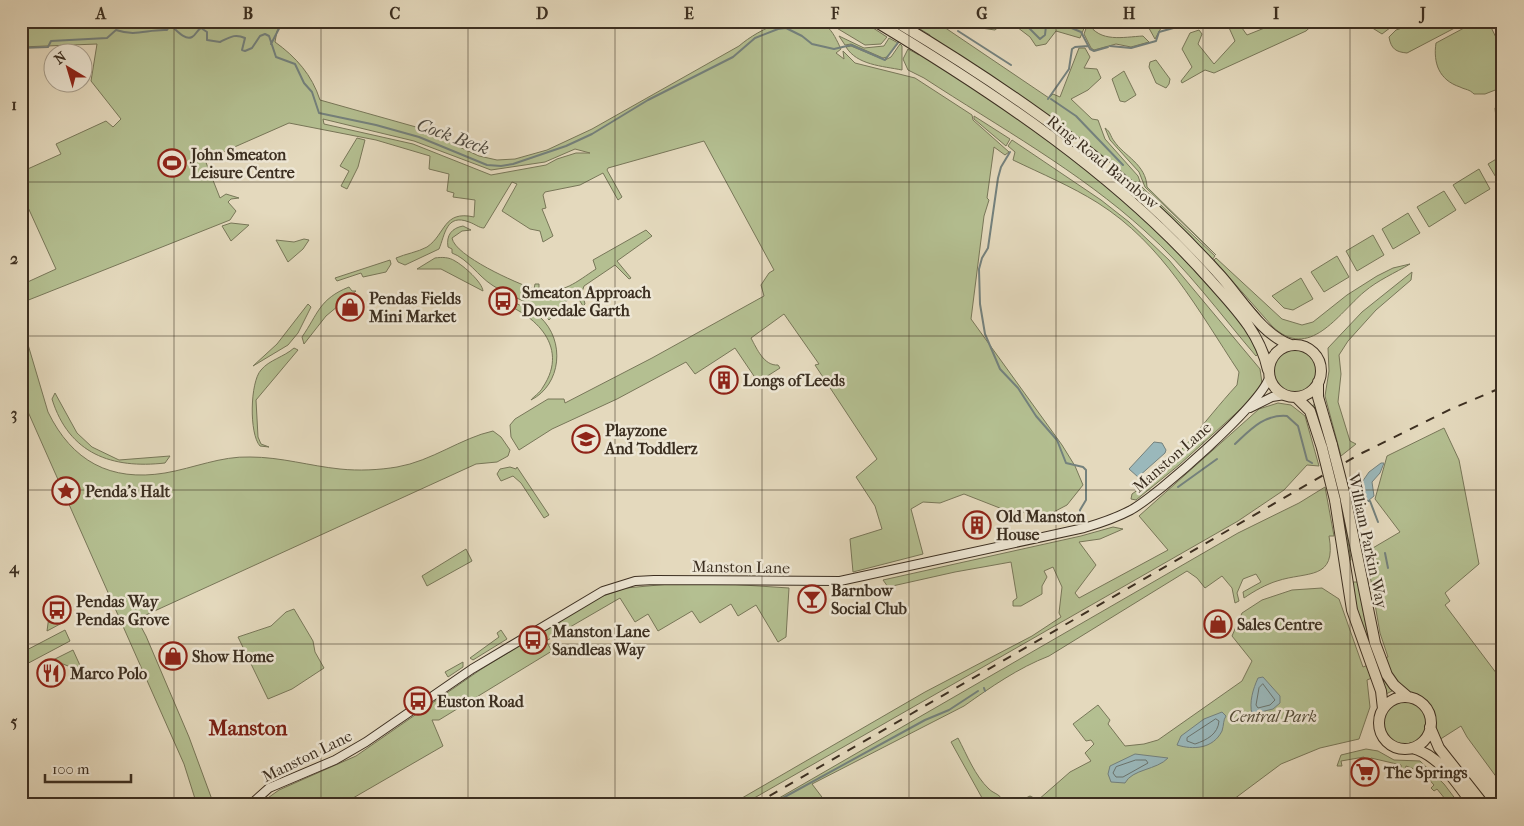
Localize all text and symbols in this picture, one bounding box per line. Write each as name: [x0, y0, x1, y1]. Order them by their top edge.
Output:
text: A: [95, 4, 107, 23]
text: B: [243, 4, 253, 23]
text: C: [390, 4, 401, 23]
text: D: [536, 4, 548, 23]
text: E: [684, 4, 694, 23]
text: F: [830, 4, 840, 23]
text: G: [976, 4, 988, 23]
text: H: [1123, 4, 1136, 23]
text: I: [1273, 4, 1280, 23]
text: J: [1418, 4, 1426, 24]
north arrow: [42, 42, 92, 92]
text: N: [51, 48, 70, 68]
text: 1: [11, 95, 17, 114]
street label: Ring Road Barnbow: [1043, 111, 1164, 214]
water label: Cock Beck: [414, 114, 492, 160]
place label: John Smeaton Leisure Centre: [189, 145, 295, 182]
sports icon: John Smeaton Leisure Centre: [157, 148, 187, 178]
text: 2: [10, 249, 18, 268]
place label: Smeaton Approach Dovedale Garth: [522, 283, 652, 320]
bus stop icon: Smeaton Approach Dovedale Garth: [488, 286, 518, 316]
place label: Pendas Fields Mini Market: [368, 289, 461, 326]
shop icon: Pendas Fields Mini Market: [335, 292, 365, 322]
building icon: Longs of Leeds: [709, 365, 739, 395]
place label: Longs of Leeds: [743, 371, 845, 391]
text: 3: [11, 404, 17, 424]
street label: Manston Lane: [1129, 418, 1215, 496]
place label: Playzone And Toddlerz: [604, 421, 699, 458]
school or university icon: Playzone And Toddlerz: [571, 424, 601, 454]
street label: William Parkin Way: [1344, 471, 1392, 611]
place icon: Penda's Halt: [51, 476, 81, 506]
place label: Penda's Halt: [85, 482, 170, 501]
place label: Old Manston House: [996, 507, 1086, 544]
building icon: Old Manston House: [962, 510, 992, 540]
street label: Manston Lane: [692, 557, 790, 577]
text: 4: [8, 558, 20, 578]
place label: Barnbow Social Club: [831, 581, 908, 618]
bar icon: Barnbow Social Club: [797, 584, 827, 614]
place label: Pendas Way Pendas Grove: [76, 592, 169, 629]
bus stop icon: Pendas Way Pendas Grove: [42, 595, 72, 625]
shop icon: Sales Centre: [1203, 609, 1233, 639]
place label: Sales Centre: [1237, 615, 1323, 634]
place label: Manston Lane Sandleas Way: [551, 622, 650, 660]
bus stop icon: Manston Lane Sandleas Way: [518, 625, 548, 655]
shop icon: Show Home: [158, 641, 188, 671]
place label: Show Home: [192, 647, 274, 666]
restaurant icon: Marco Polo: [36, 658, 66, 688]
place label: Marco Polo: [69, 664, 147, 683]
bus stop icon: Euston Road: [403, 686, 433, 716]
place label: Euston Road: [437, 692, 525, 711]
park label: Central Park: [1229, 707, 1317, 726]
text: 5: [11, 712, 18, 731]
district label: Manston: [207, 716, 288, 740]
street label: Manston Lane: [259, 726, 355, 786]
scale bar: [45, 751, 131, 783]
supermarket icon: The Springs: [1350, 757, 1380, 787]
text: 100 m: [52, 760, 90, 778]
place label: The Springs: [1383, 763, 1468, 783]

